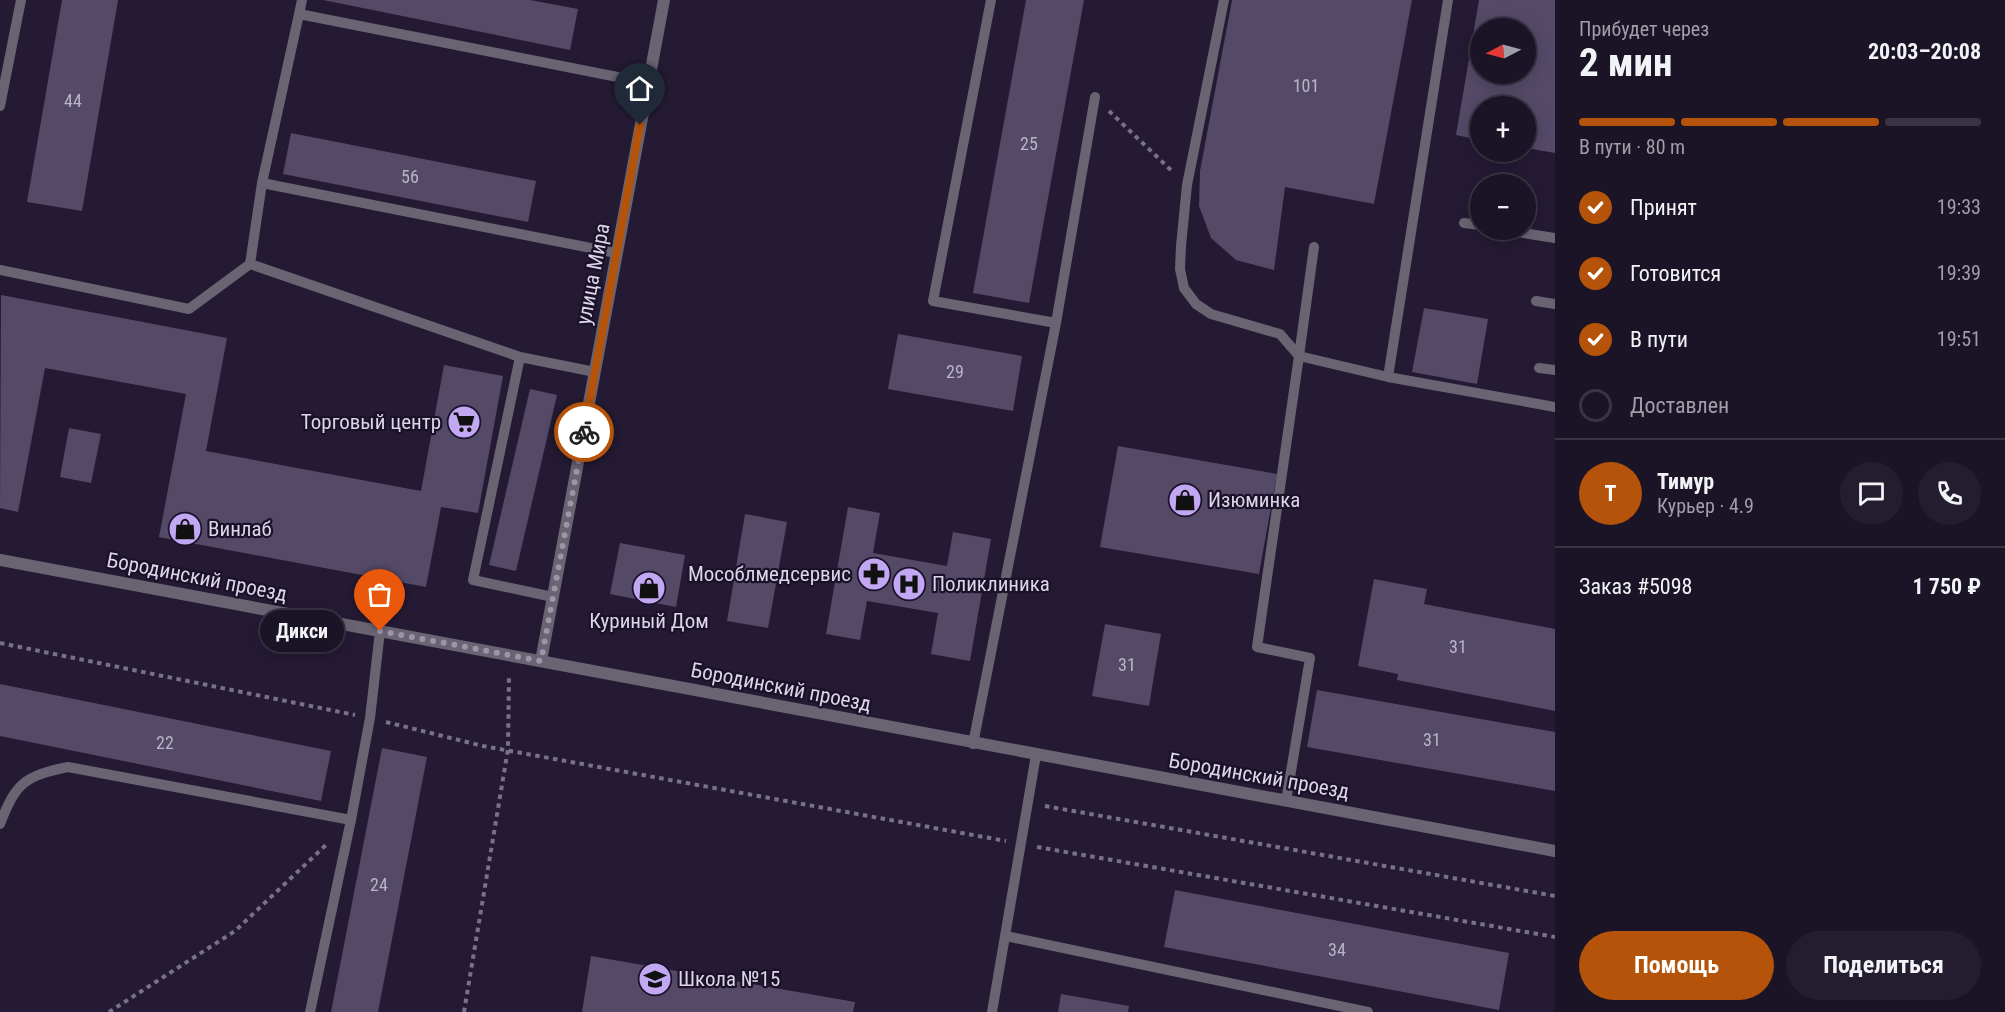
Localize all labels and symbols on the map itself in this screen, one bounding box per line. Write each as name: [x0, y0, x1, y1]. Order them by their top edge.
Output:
north arrow: [1470, 18, 1536, 84]
pin: [614, 63, 665, 125]
house number: 101: [1293, 75, 1319, 96]
house number: 44: [64, 90, 82, 111]
house number: 25: [1020, 133, 1038, 154]
house number: 56: [401, 166, 419, 187]
street label: улица Мира: [571, 221, 615, 327]
house number: 29: [946, 361, 964, 382]
courier: [554, 402, 614, 462]
supermarket icon: Торговый центр: [446, 404, 482, 440]
place label: Торговый центр: [301, 410, 441, 434]
shop icon: Изюминка: [1167, 482, 1203, 518]
place label: Изюминка: [1208, 488, 1300, 512]
shop icon: Винлаб: [167, 511, 203, 547]
place label: Винлаб: [208, 517, 272, 541]
street label: Бородинский проезд: [105, 548, 289, 606]
pharmacy icon: Мособлмедсервис: [856, 556, 892, 592]
place label: Мособлмедсервис: [688, 562, 851, 586]
hospital icon: Поликлиника: [891, 566, 927, 602]
pin: [354, 569, 405, 631]
shop icon: Куриный Дом: [631, 570, 667, 606]
place label: Поликлиника: [932, 572, 1050, 596]
place label: Куриный Дом: [589, 609, 709, 633]
callout: Дикси: [260, 610, 344, 652]
house number: 31: [1449, 636, 1467, 657]
house number: 31: [1118, 654, 1136, 675]
street label: Бородинский проезд: [689, 658, 873, 716]
house number: 31: [1423, 729, 1441, 750]
house number: 22: [156, 732, 174, 753]
street label: Бородинский проезд: [1167, 748, 1351, 804]
house number: 24: [370, 874, 388, 895]
house number: 34: [1328, 939, 1346, 960]
school or university icon: Школа №15: [637, 961, 673, 997]
place label: Школа №15: [678, 967, 780, 991]

